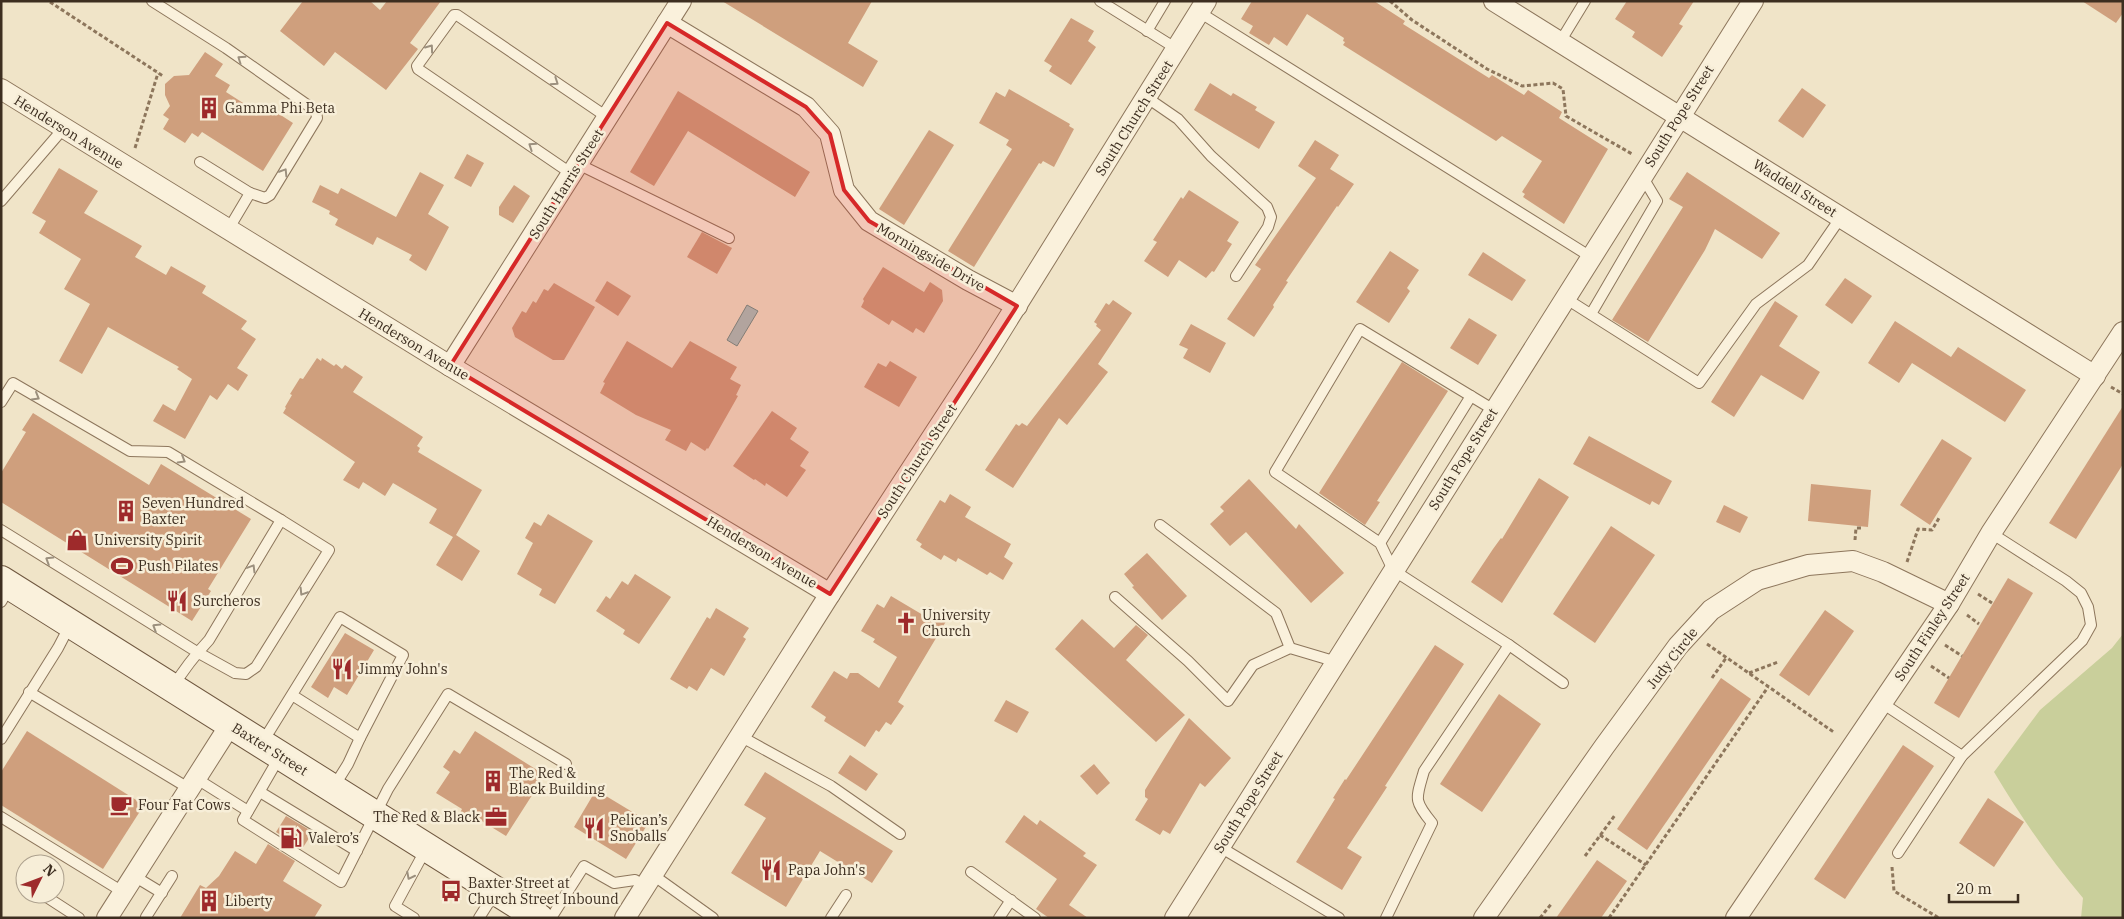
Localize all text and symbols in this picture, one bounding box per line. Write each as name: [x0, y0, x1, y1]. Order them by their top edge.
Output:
one-way arrow: [424, 44, 433, 54]
one-way arrow: [237, 56, 247, 65]
street label: South Church Street: [1091, 57, 1177, 179]
street label: South Pope Street: [1640, 62, 1718, 170]
one-way arrow: [549, 76, 559, 85]
street label: Henderson Avenue: [11, 91, 127, 173]
building icon: Gamma Phi Beta: [196, 95, 222, 121]
place label: Gamma Phi Beta: [225, 99, 335, 117]
street label: South Harris Street: [525, 126, 607, 242]
one-way arrow: [528, 143, 537, 152]
street label: Waddell Street: [1750, 155, 1840, 221]
one-way arrow: [278, 169, 287, 178]
street label: Morningside Drive: [874, 219, 988, 295]
street label: Henderson Avenue: [355, 304, 473, 384]
one-way arrow: [31, 391, 40, 401]
street label: South Church Street: [873, 400, 961, 522]
street label: South Pope Street: [1424, 405, 1502, 513]
one-way arrow: [176, 453, 185, 463]
place label: Seven Hundred Baxter: [142, 494, 245, 528]
building icon: Seven Hundred Baxter: [113, 498, 139, 524]
street label: Henderson Avenue: [703, 512, 821, 592]
shop icon: University Spirit: [64, 527, 90, 553]
place label: University Spirit: [94, 531, 202, 549]
sports icon: Push Pilates: [109, 553, 135, 579]
one-way arrow: [46, 557, 55, 567]
place label: Push Pilates: [138, 557, 219, 575]
one-way arrow: [246, 565, 256, 574]
street label: South Finley Street: [1890, 570, 1974, 684]
one-way arrow: [299, 587, 309, 596]
restaurant icon: Surcheros: [164, 588, 190, 614]
place label: Surcheros: [193, 592, 261, 610]
place label: University Church: [922, 606, 991, 640]
church icon: University Church: [893, 610, 919, 636]
one-way arrow: [152, 623, 161, 633]
street label: Judy Circle: [1642, 624, 1702, 692]
restaurant icon: Jimmy John's: [329, 656, 355, 682]
place label: Jimmy John's: [358, 660, 448, 678]
street label: Baxter Street: [229, 719, 311, 779]
street label: South Pope Street: [1209, 748, 1287, 856]
place label: The Red & Black Building: [509, 764, 605, 798]
building icon: The Red & Black Building: [480, 768, 506, 794]
cafe icon: Four Fat Cows: [108, 792, 134, 818]
place label: Four Fat Cows: [138, 796, 231, 814]
office icon: The Red & Black: [483, 804, 509, 830]
place label: The Red & Black: [373, 808, 481, 826]
place label: Pelican’s Snoballs: [610, 811, 668, 845]
restaurant icon: Pelican’s Snoballs: [581, 815, 607, 841]
fuel station icon: Valero’s: [278, 825, 304, 851]
place label: Valero’s: [308, 829, 359, 847]
north arrow: [15, 854, 65, 904]
restaurant icon: Papa John's: [758, 857, 784, 883]
text: N: [39, 860, 60, 880]
place label: Papa John's: [788, 861, 865, 879]
one-way arrow: [406, 871, 416, 880]
scale bar: [1949, 872, 2018, 904]
place label: Baxter Street at Church Street Inbound: [468, 874, 619, 908]
bus stop icon: Baxter Street at Church Street Inbound: [438, 878, 464, 904]
text: 20 m: [1956, 879, 1992, 898]
building icon: Liberty: [196, 888, 222, 914]
place label: Liberty: [225, 892, 273, 910]

